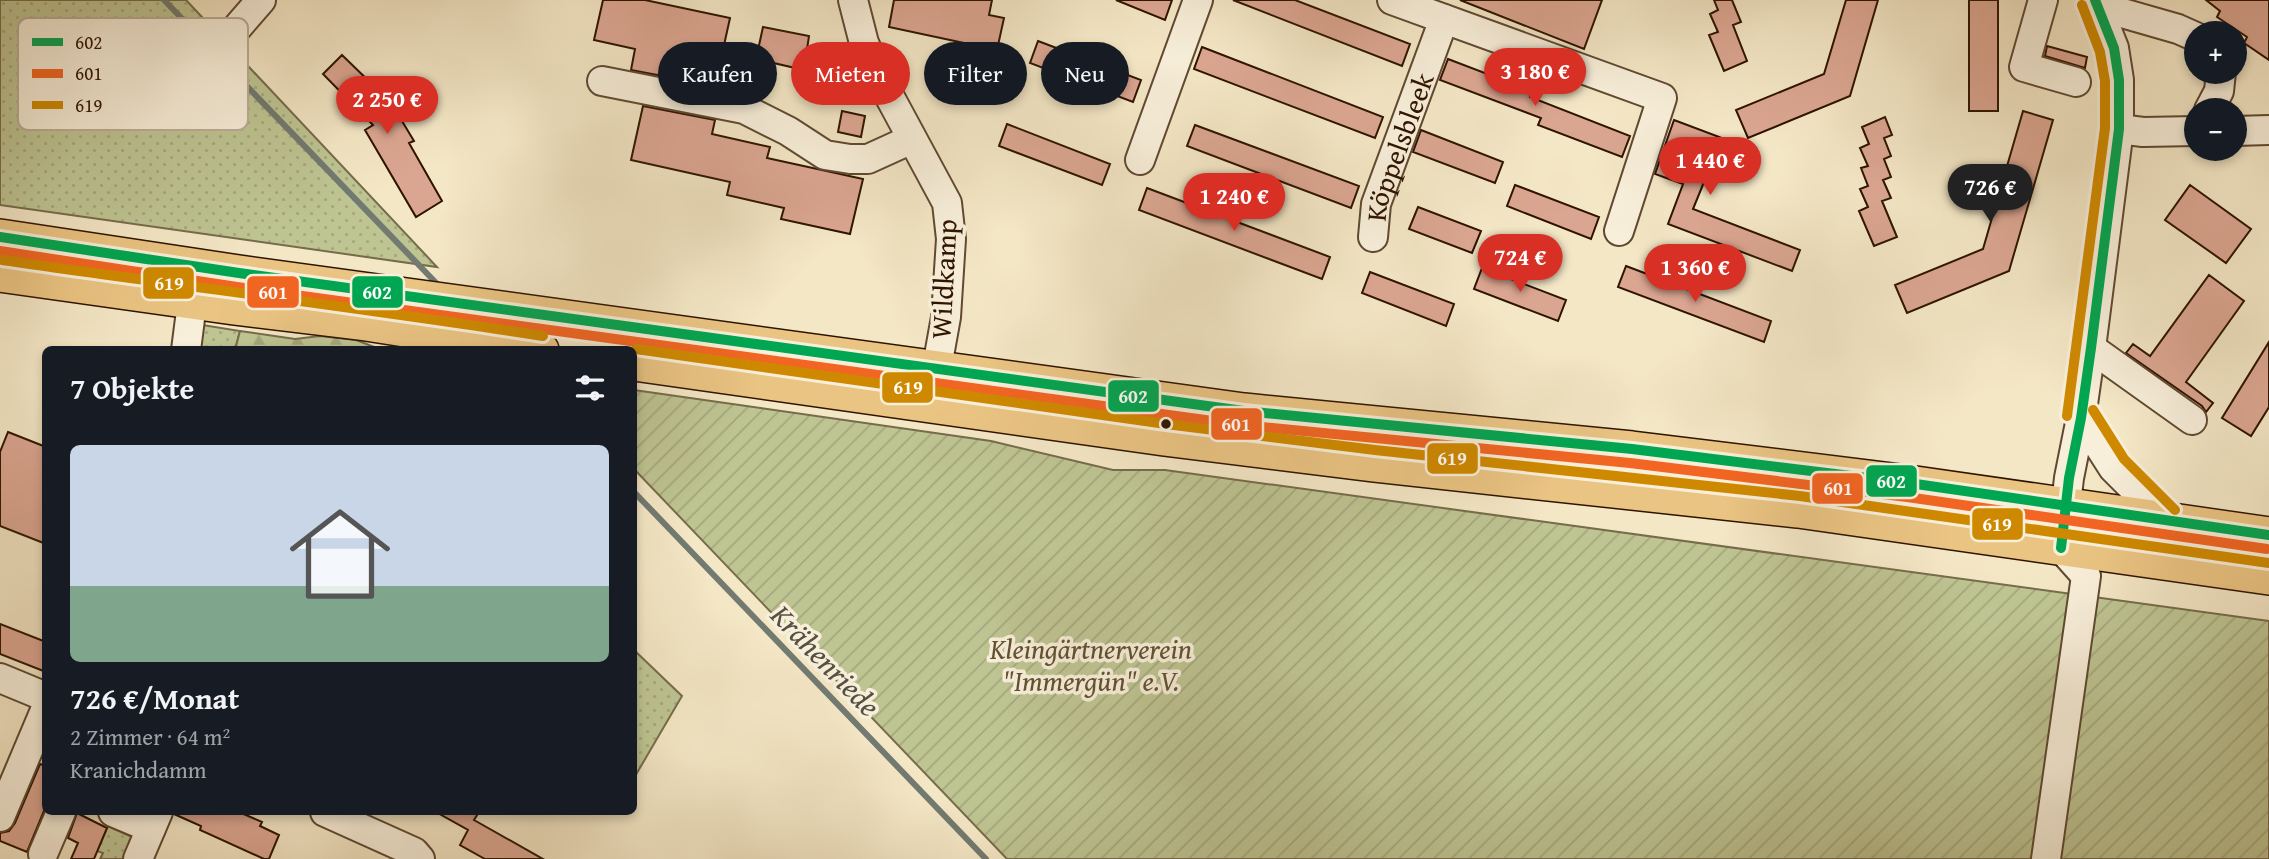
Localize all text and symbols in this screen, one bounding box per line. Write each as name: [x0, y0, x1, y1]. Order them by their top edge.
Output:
legend: [18, 18, 248, 130]
map controls: [2184, 21, 2247, 161]
button: +: [2184, 21, 2247, 84]
text: 602: [75, 28, 102, 56]
chip: Kaufen: [658, 42, 777, 105]
chip: Mieten: [791, 42, 910, 105]
chip: Filter: [924, 42, 1027, 105]
chip: Neu: [1041, 42, 1129, 105]
pin: 3 180 €: [1470, 48, 1600, 108]
text: 3 180 €: [1500, 54, 1570, 87]
text: 601: [75, 59, 102, 87]
street label: Köppelsbleek: [1354, 66, 1443, 223]
pin: 2 250 €: [322, 76, 452, 136]
text: 2 250 €: [352, 82, 422, 115]
text: 619: [75, 91, 102, 119]
button: −: [2184, 98, 2247, 161]
pin: 1 440 €: [1645, 138, 1775, 197]
text: 1 440 €: [1675, 143, 1745, 176]
pin: 726 €: [1941, 164, 2039, 224]
text: 726 €: [1964, 170, 2016, 203]
pin: 1 240 €: [1169, 174, 1299, 233]
text: 1 240 €: [1199, 179, 1269, 212]
street label: Wildkamp: [919, 218, 967, 340]
pin: 724 €: [1471, 234, 1569, 294]
text: 724 €: [1494, 240, 1546, 273]
pin: 1 360 €: [1630, 244, 1760, 304]
text: 1 360 €: [1660, 250, 1730, 283]
line badge: 619: [142, 266, 195, 300]
text: 619: [154, 269, 184, 297]
line badge: 601: [246, 275, 300, 309]
line badge: 602: [351, 275, 404, 309]
text: 601: [258, 278, 288, 306]
text: 602: [362, 278, 392, 306]
text: 7 Objekte: [70, 366, 194, 410]
icon: filters: [571, 369, 609, 407]
line badge: 619: [881, 371, 934, 404]
text: 619: [893, 373, 923, 401]
line badge: 602: [1107, 379, 1160, 413]
text: 602: [1118, 382, 1148, 410]
line badge: 601: [1210, 407, 1263, 441]
text: 601: [1221, 410, 1251, 438]
unlabelled marker: [1159, 417, 1173, 431]
line badge: 619: [1426, 442, 1479, 475]
text: 619: [1437, 444, 1467, 472]
line badge: 602: [1865, 464, 1918, 498]
text: 602: [1876, 467, 1906, 495]
line badge: 601: [1811, 472, 1864, 505]
text: 601: [1823, 474, 1853, 502]
icon: home: [277, 491, 403, 617]
line badge: 619: [1971, 507, 2024, 541]
text: 619: [1982, 510, 2012, 538]
water label: Krähenriede: [760, 593, 891, 726]
park label: Kleingärtnerverein "Immergün" e.V.: [989, 628, 1192, 701]
text: 726 €/Monat: [70, 676, 239, 720]
text: 2 Zimmer · 64 m²: [70, 720, 230, 753]
text: Kranichdamm: [70, 753, 207, 786]

